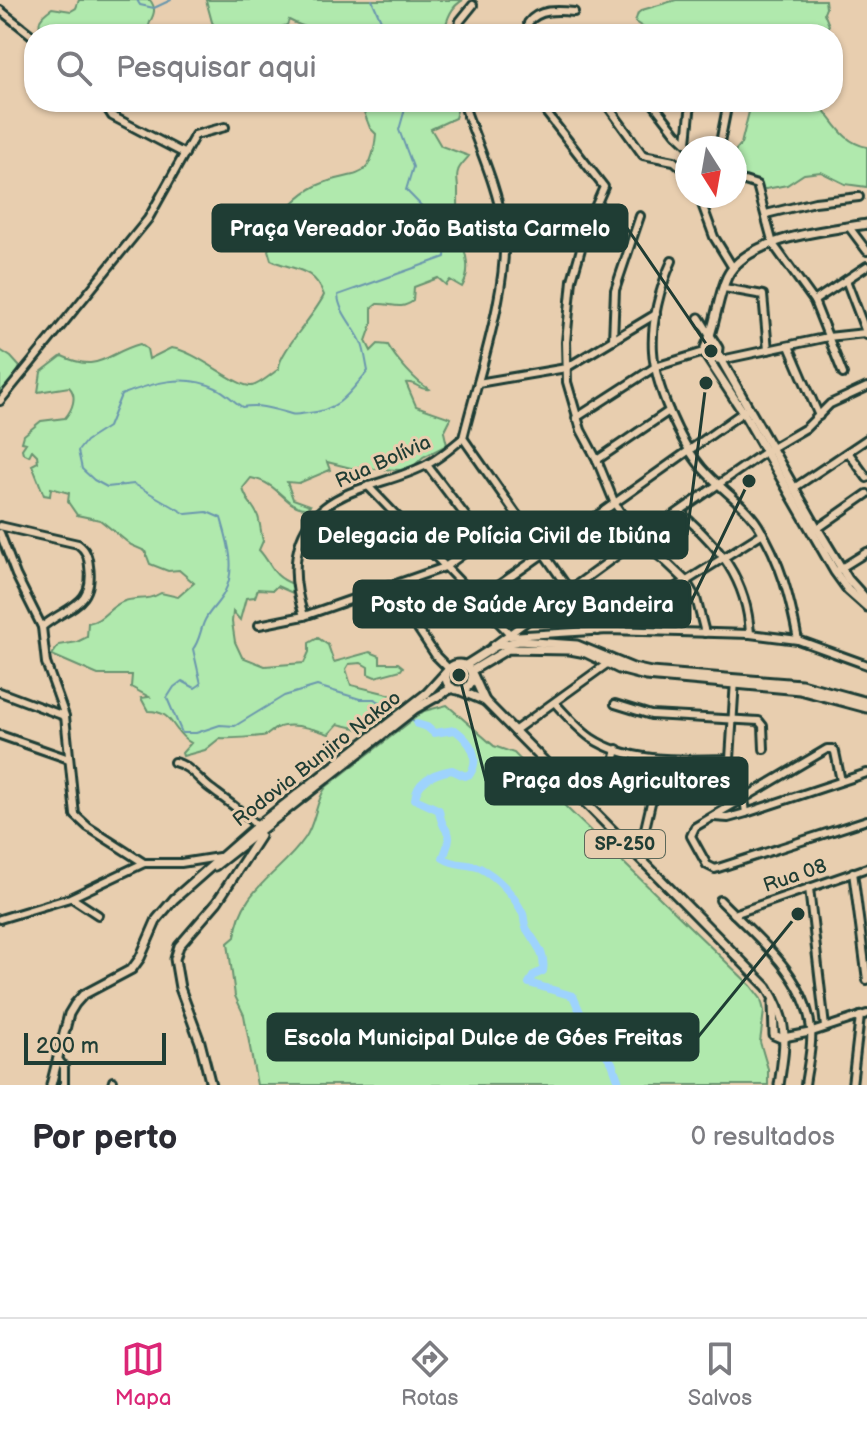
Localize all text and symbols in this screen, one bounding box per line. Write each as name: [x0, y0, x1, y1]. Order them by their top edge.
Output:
search box: [24, 24, 843, 112]
icon: search: [52, 46, 96, 90]
text: Pesquisar aqui: [116, 50, 317, 86]
north arrow: [675, 136, 747, 208]
callout: Praça Vereador João Batista Carmelo: [213, 205, 627, 251]
text: Praça Vereador João Batista Carmelo: [230, 216, 610, 243]
street label: Rua Bolívia: [332, 430, 434, 494]
callout: Delegacia de Polícia Civil de Ibiúna: [302, 512, 687, 558]
text: Delegacia de Polícia Civil de Ibiúna: [317, 523, 671, 550]
callout: Posto de Saúde Arcy Bandeira: [354, 581, 690, 627]
text: Posto de Saúde Arcy Bandeira: [370, 592, 674, 619]
street label: Rodovia Bunjiro Nakao: [228, 686, 406, 832]
callout: Praça dos Agricultores: [486, 758, 747, 804]
text: Praça dos Agricultores: [502, 768, 731, 795]
road number: SP-250: [585, 830, 665, 858]
street label: Rua 08: [760, 854, 830, 898]
callout: Escola Municipal Dulce de Góes Freitas: [268, 1014, 698, 1060]
text: Escola Municipal Dulce de Góes Freitas: [284, 1025, 683, 1052]
scale bar: [24, 1029, 166, 1065]
text: 200 m: [36, 1033, 99, 1060]
text: Por perto: [32, 1117, 177, 1158]
text: 0 resultados: [691, 1122, 835, 1153]
tab: Mapa: [115, 1337, 171, 1412]
tab: Rotas: [401, 1337, 458, 1412]
tab: Salvos: [688, 1337, 752, 1412]

